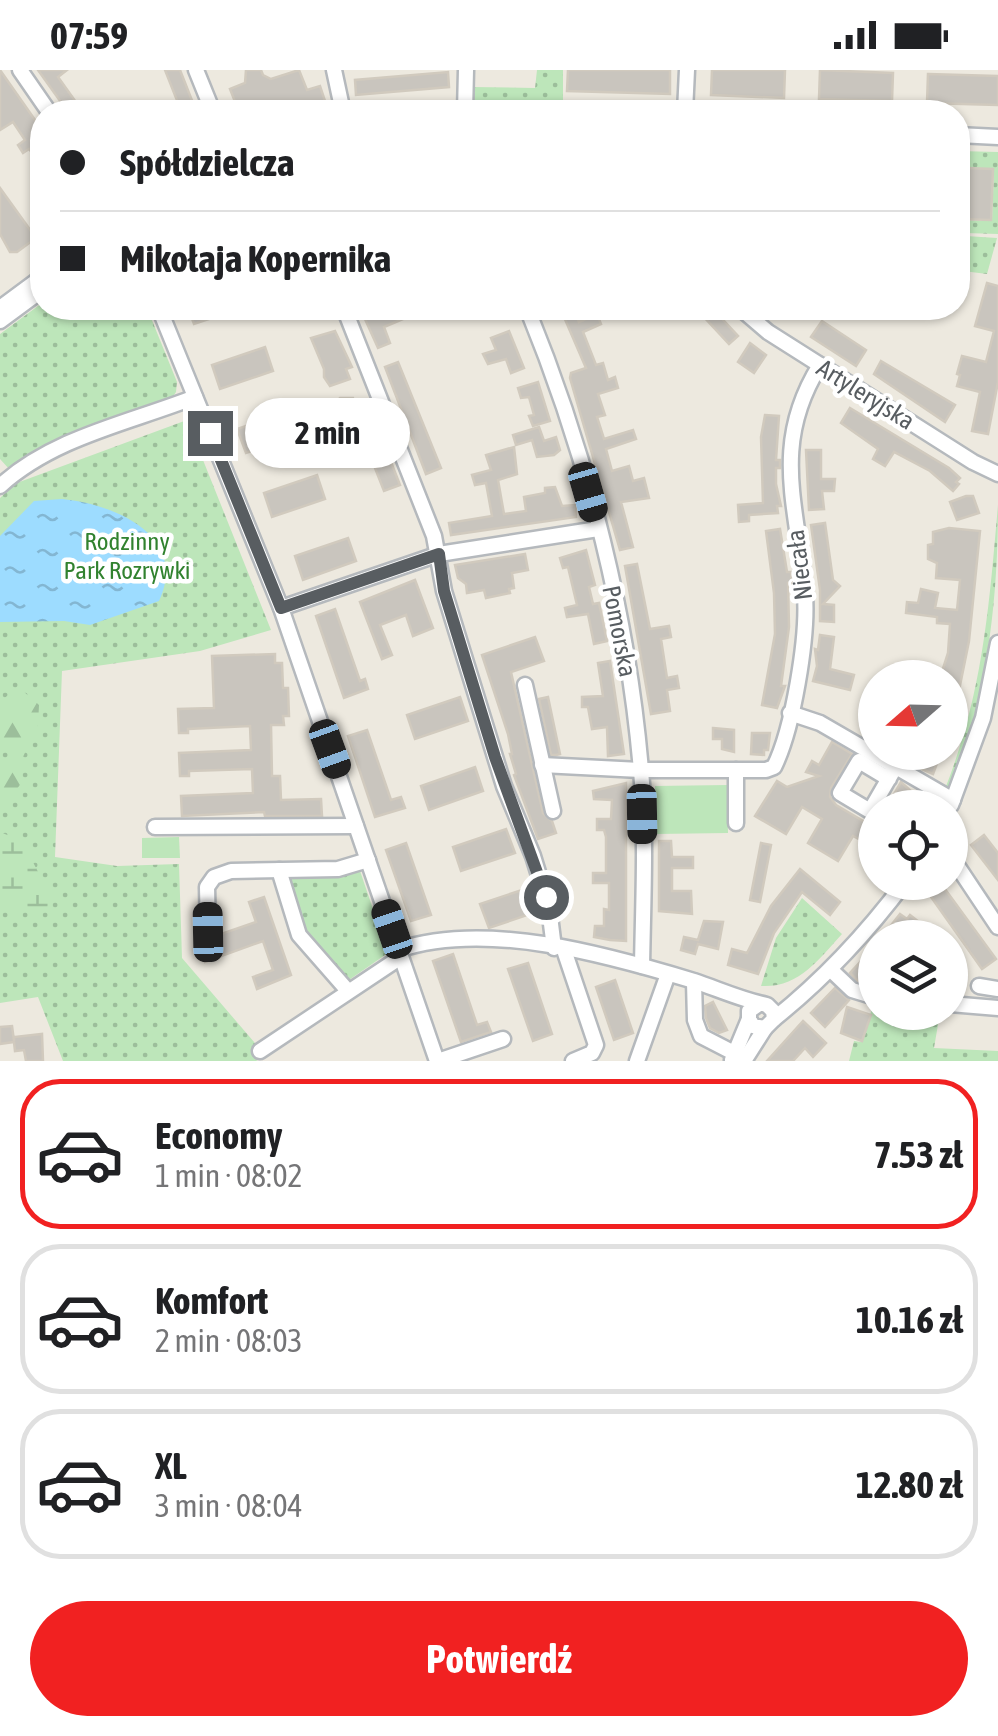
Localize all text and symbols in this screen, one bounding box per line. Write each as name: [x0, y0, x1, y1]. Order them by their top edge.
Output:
text: 07:59: [50, 14, 128, 57]
text: Spółdzielcza: [120, 141, 294, 184]
text: Mikołaja Kopernika: [120, 237, 391, 280]
street label: Artyleryjska: [812, 353, 920, 435]
callout: 2 min: [245, 398, 410, 468]
route end: [188, 411, 233, 456]
text: 2 min: [295, 414, 360, 451]
car: [565, 459, 611, 525]
park label: Rodzinny Park Rozrywki: [64, 527, 190, 584]
street label: Niecała: [781, 528, 817, 602]
street label: Pomorska: [597, 583, 643, 679]
north arrow: [858, 660, 968, 770]
map controls: [858, 660, 968, 1030]
car: [306, 716, 354, 782]
car: [626, 784, 658, 844]
button: locate: [858, 790, 968, 900]
route start: [524, 875, 569, 920]
car: [368, 896, 416, 962]
car: [192, 902, 224, 962]
button: layers: [858, 920, 968, 1030]
icon: car: [35, 1109, 125, 1199]
text: Economy: [155, 1114, 282, 1157]
text: 7.53 zł: [874, 1133, 963, 1176]
text: 1 min · 08:02: [155, 1157, 302, 1194]
icon: car: [35, 1274, 125, 1364]
text: Komfort: [155, 1279, 268, 1322]
text: 10.16 zł: [856, 1298, 963, 1341]
text: 2 min · 08:03: [155, 1322, 302, 1359]
icon: car: [35, 1439, 125, 1529]
text: XL: [155, 1444, 187, 1487]
text: 12.80 zł: [856, 1463, 963, 1506]
text: 3 min · 08:04: [155, 1487, 302, 1524]
button: Potwierdź: [30, 1601, 968, 1716]

